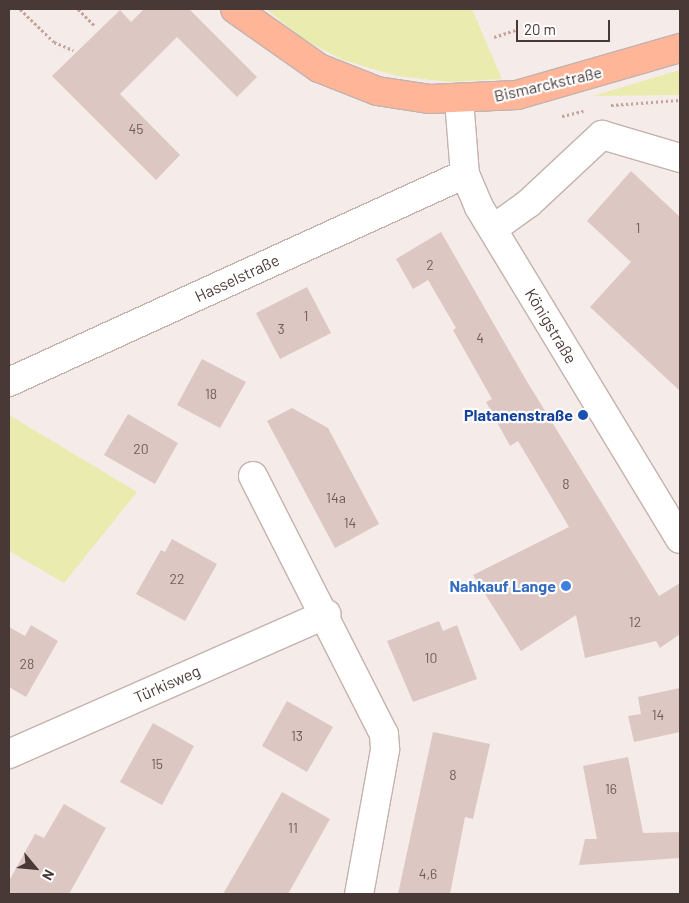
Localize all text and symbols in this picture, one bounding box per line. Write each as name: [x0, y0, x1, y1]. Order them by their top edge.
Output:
scale bar: [519, 10, 613, 42]
text: 20 m: [524, 20, 556, 38]
street label: Bismarckstraße: [492, 62, 604, 106]
house number: 45: [129, 121, 143, 137]
house number: 1: [636, 220, 640, 236]
street label: Hasselstraße: [192, 250, 282, 306]
house number: 2: [426, 257, 434, 273]
street label: Königstraße: [521, 285, 581, 367]
house number: 1: [304, 308, 308, 324]
house number: 3: [277, 321, 285, 337]
house number: 4: [476, 330, 484, 346]
house number: 18: [205, 386, 217, 402]
place label: Platanenstraße: [464, 405, 573, 425]
marker: Platanenstraße: [577, 409, 589, 421]
house number: 20: [133, 441, 149, 457]
house number: 8: [562, 476, 570, 492]
house number: 14a: [326, 490, 346, 506]
house number: 14: [344, 515, 356, 531]
house number: 22: [169, 571, 185, 587]
place label: Nahkauf Lange: [449, 576, 556, 596]
marker: Nahkauf Lange: [560, 580, 572, 592]
house number: 12: [629, 614, 641, 630]
house number: 10: [425, 650, 437, 666]
house number: 28: [20, 656, 34, 672]
street label: Türkisweg: [131, 661, 203, 707]
house number: 14: [652, 707, 664, 723]
house number: 13: [291, 728, 303, 744]
house number: 15: [151, 756, 163, 772]
house number: 8: [449, 767, 457, 783]
house number: 16: [605, 781, 617, 797]
house number: 11: [288, 820, 298, 836]
north arrow: [10, 843, 60, 893]
house number: 4,6: [419, 866, 437, 882]
text: N: [39, 867, 58, 883]

